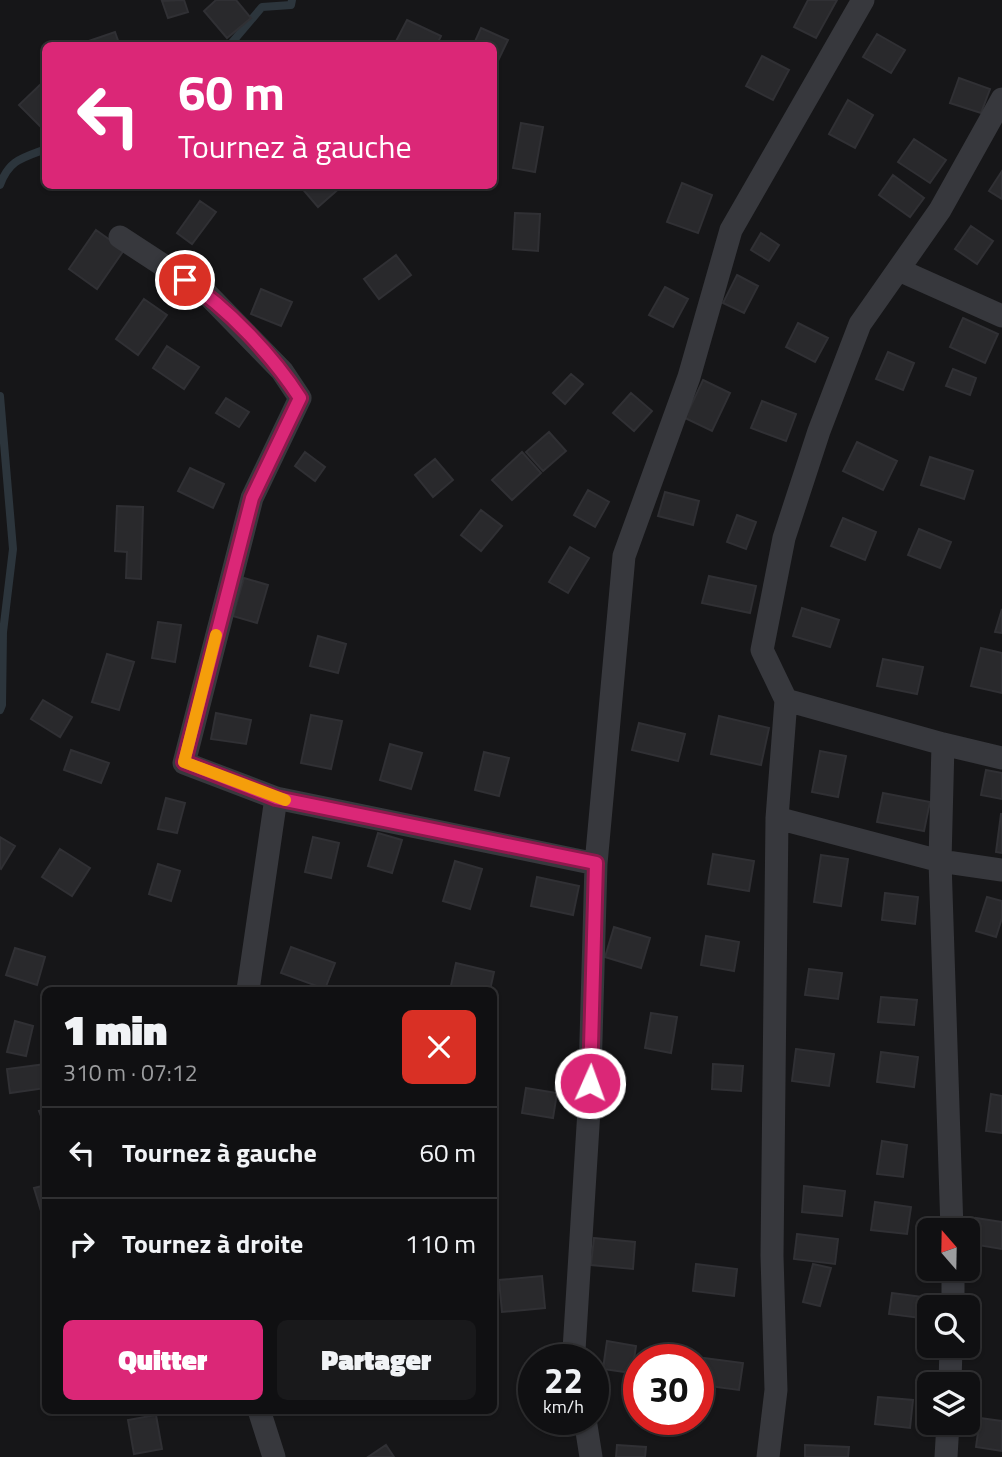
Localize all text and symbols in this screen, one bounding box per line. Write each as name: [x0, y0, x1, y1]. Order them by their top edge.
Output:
text: 60 m: [178, 54, 285, 129]
icon: left: [63, 70, 154, 161]
text: Tournez à gauche: [178, 122, 412, 170]
pin: [155, 250, 215, 310]
icon: arrive: [166, 261, 204, 299]
text: 1 min: [63, 997, 167, 1061]
button: close: [402, 1010, 476, 1084]
position arrow: [553, 1046, 627, 1120]
text: 310 m · 07:12: [63, 1055, 198, 1090]
text: Tournez à gauche: [122, 1133, 317, 1172]
text: 60 m: [419, 1133, 476, 1172]
icon: left: [63, 1134, 101, 1172]
north arrow: [917, 1218, 980, 1281]
map controls: [917, 1218, 980, 1435]
text: Tournez à droite: [122, 1224, 303, 1263]
text: 110 m: [405, 1224, 476, 1263]
icon: right: [63, 1225, 101, 1263]
button: search: [917, 1295, 980, 1358]
button: Quitter: [63, 1320, 263, 1400]
button: Partager: [277, 1320, 476, 1400]
speed limit sign: 30: [623, 1344, 714, 1435]
text: 22: [544, 1353, 583, 1407]
button: layers: [917, 1372, 980, 1435]
text: km/h: [543, 1393, 584, 1420]

